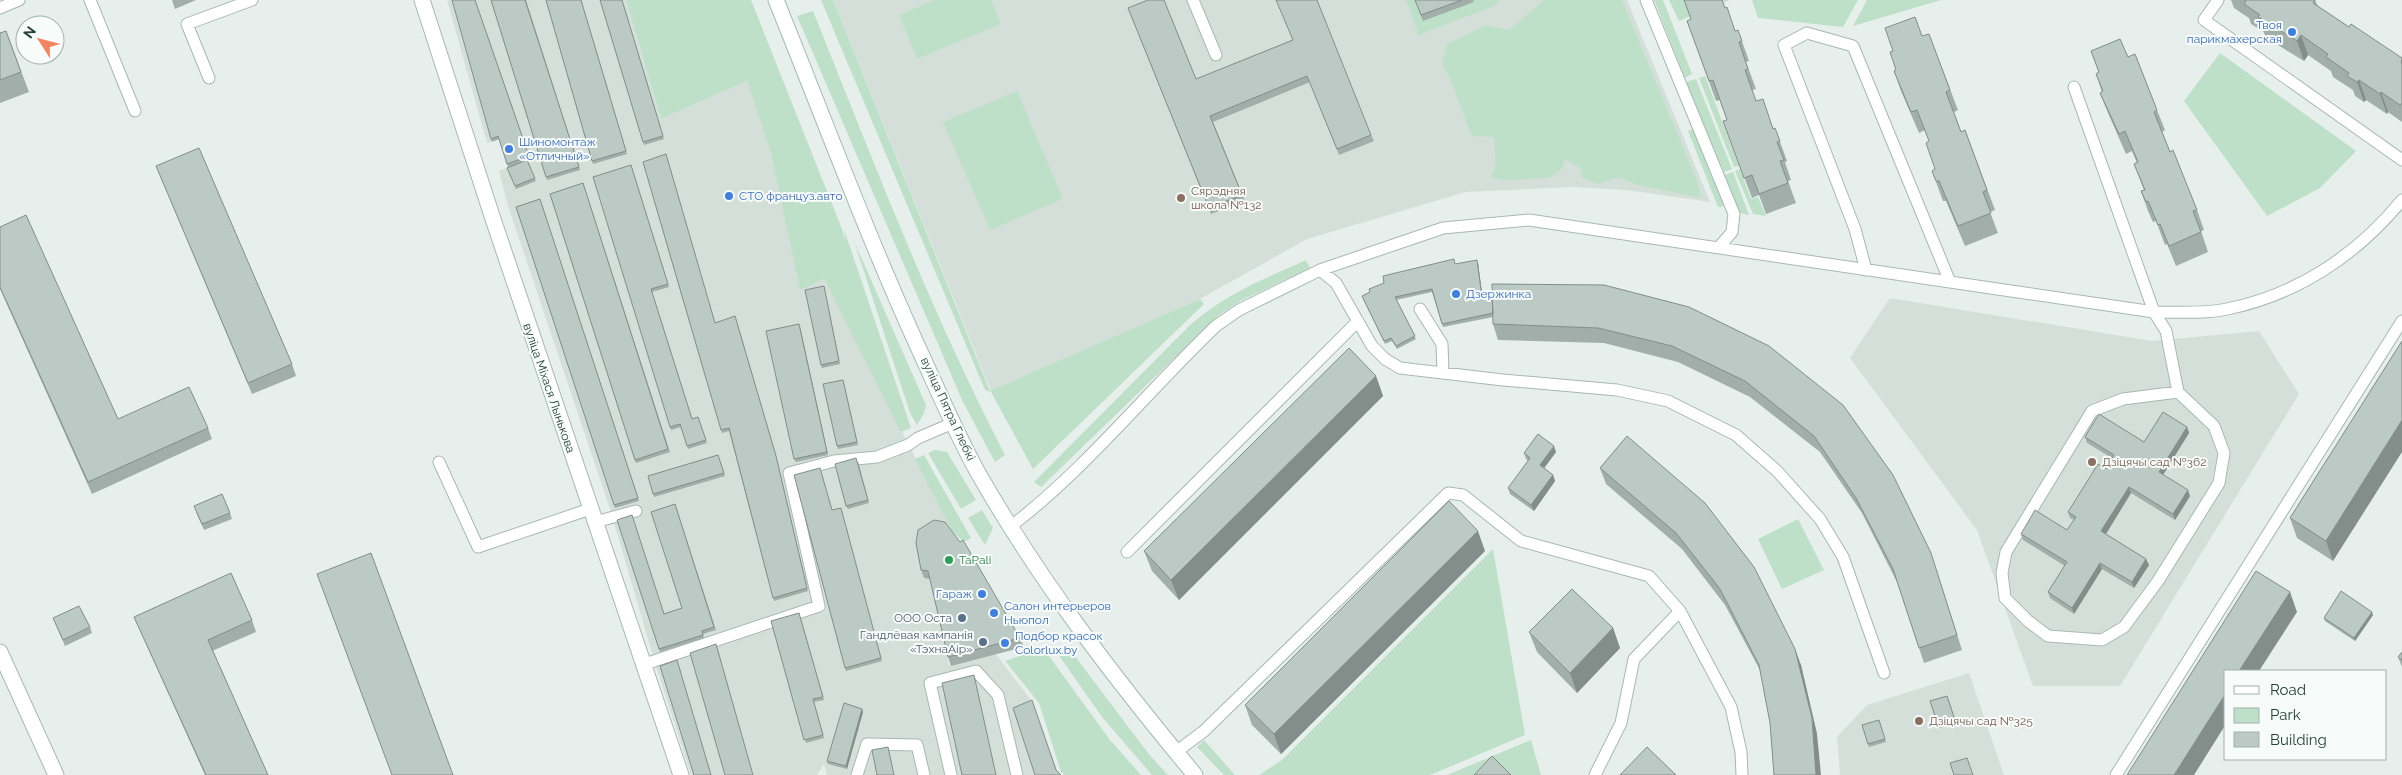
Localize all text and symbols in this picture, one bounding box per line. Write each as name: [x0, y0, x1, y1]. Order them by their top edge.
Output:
north arrow: [15, 15, 65, 65]
place label: Твоя парикмахерская: [2187, 18, 2282, 46]
text: N: [20, 23, 39, 41]
marker: Твоя парикмахерская: [2286, 26, 2298, 38]
place label: Шиномонтаж «Отличный»: [519, 135, 596, 163]
marker: Шиномонтаж «Отличный»: [503, 143, 515, 155]
place label: Сярэдняя школа №132: [1191, 184, 1262, 212]
place label: СТО француз.авто: [739, 189, 843, 203]
marker: СТО француз.авто: [723, 190, 735, 202]
marker: Сярэдняя школа №132: [1175, 192, 1187, 204]
place label: Дзержинка: [1466, 287, 1531, 301]
marker: Дзержинка: [1450, 288, 1462, 300]
street label: вуліца Міхася Лынькова: [520, 321, 578, 455]
street label: вуліца Пятра Глебкі: [918, 355, 978, 463]
place label: Дзіцячы сад №362: [2102, 455, 2206, 469]
marker: Дзіцячы сад №362: [2086, 456, 2098, 468]
place label: TaPali: [959, 553, 991, 567]
marker: TaPali: [943, 554, 955, 566]
place label: Гараж: [936, 587, 973, 601]
marker: Гараж: [976, 588, 988, 600]
place label: Салон интерьеров Ньюпол: [1004, 599, 1111, 627]
marker: Салон интерьеров Ньюпол: [988, 607, 1000, 619]
place label: ООО Оста: [894, 611, 952, 625]
marker: ООО Оста: [956, 612, 968, 624]
place label: Гандлёвая кампанія «ТэхнаАір»: [860, 628, 973, 656]
place label: Подбор красок Colorlux.by: [1015, 629, 1103, 657]
marker: Гандлёвая кампанія «ТэхнаАір»: [977, 636, 989, 648]
marker: Подбор красок Colorlux.by: [999, 637, 1011, 649]
legend: [2224, 670, 2387, 760]
text: Road: [2270, 681, 2306, 699]
text: Park: [2270, 706, 2301, 724]
place label: Дзіцячы сад №325: [1929, 714, 2033, 728]
marker: Дзіцячы сад №325: [1913, 715, 1925, 727]
text: Building: [2270, 731, 2327, 749]

